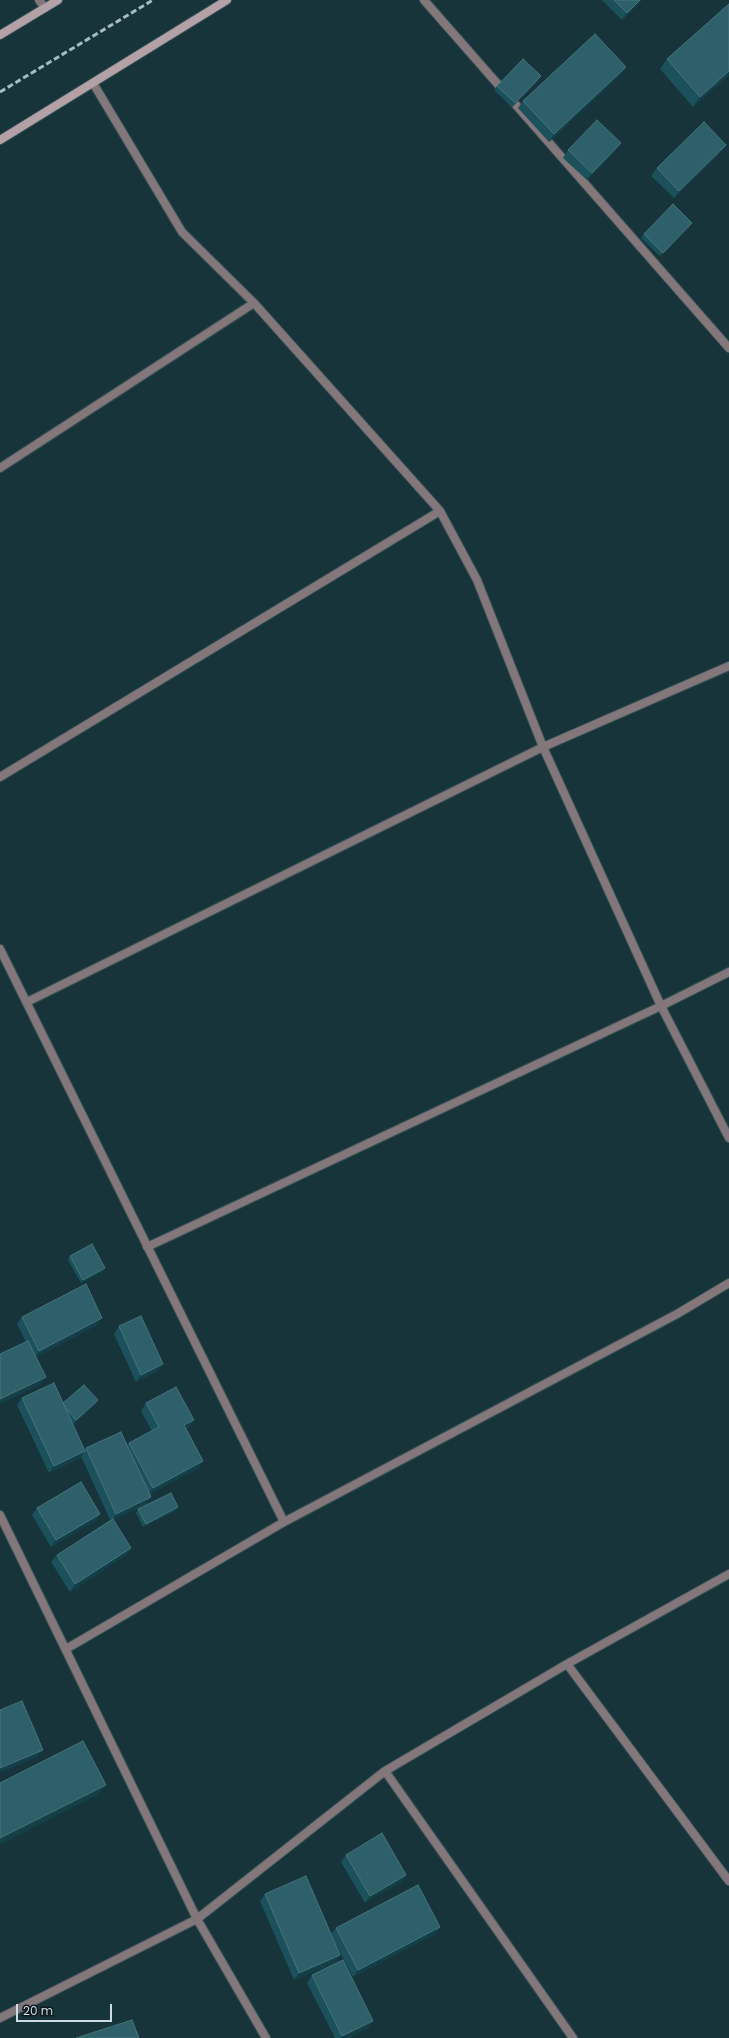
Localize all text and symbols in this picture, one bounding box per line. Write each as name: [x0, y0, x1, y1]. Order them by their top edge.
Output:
scale bar: [18, 1996, 114, 2022]
text: 20 m: [23, 2002, 53, 2019]

